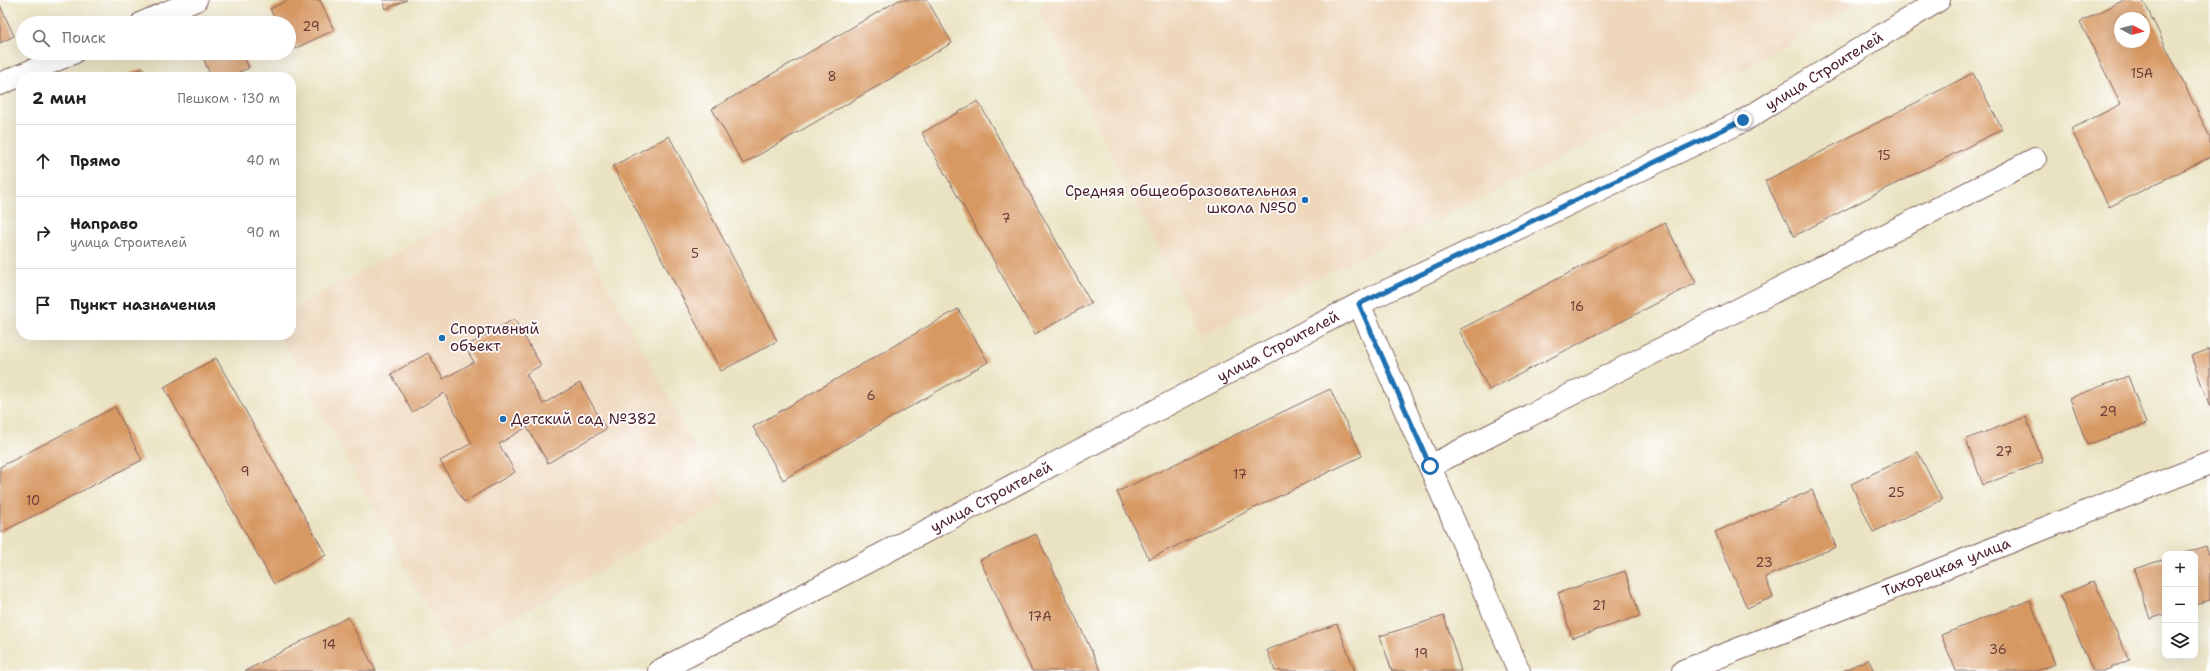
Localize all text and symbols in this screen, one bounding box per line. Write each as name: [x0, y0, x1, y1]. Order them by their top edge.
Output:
north arrow: [2114, 12, 2150, 48]
search box: [16, 16, 296, 60]
house number: 29: [302, 18, 320, 35]
icon: search: [30, 27, 52, 49]
street label: улица Строителей: [1761, 27, 1887, 115]
text: Поиск: [62, 28, 106, 48]
house number: 15А: [2131, 65, 2153, 82]
house number: 8: [827, 68, 837, 85]
text: 2 мин: [32, 87, 87, 109]
text: Пешком · 130 m: [177, 90, 280, 107]
route end: [1734, 111, 1752, 129]
house number: 15: [1877, 147, 1891, 164]
icon: ahead: [32, 150, 54, 172]
text: Прямо: [70, 151, 120, 171]
text: 40 m: [246, 152, 280, 169]
place label: Средняя общеобразовательная школа №50: [1065, 181, 1297, 218]
marker: Средняя общеобразовательная школа №50: [1300, 195, 1310, 205]
house number: 7: [1001, 210, 1011, 227]
text: Направо: [70, 214, 138, 234]
icon: right: [32, 222, 54, 244]
text: 90 m: [246, 224, 280, 241]
text: улица Строителей: [70, 234, 187, 251]
house number: 5: [691, 245, 699, 262]
icon: arrive: [32, 294, 54, 316]
text: Пункт назначения: [70, 295, 216, 315]
house number: 16: [1570, 298, 1584, 315]
street label: улица Строителей: [1214, 306, 1343, 387]
place label: Спортивный объект: [450, 319, 539, 356]
marker: Спортивный объект: [437, 333, 447, 343]
house number: 6: [866, 387, 876, 404]
house number: 29: [2099, 403, 2117, 420]
place label: Детский сад №382: [511, 409, 657, 429]
marker: Детский сад №382: [498, 414, 508, 424]
house number: 27: [1995, 443, 2013, 460]
street label: улица Строителей: [927, 457, 1056, 537]
route start: [1421, 457, 1439, 475]
house number: 9: [240, 463, 250, 480]
house number: 17: [1233, 466, 1247, 483]
house number: 25: [1888, 484, 1904, 501]
house number: 10: [26, 492, 40, 509]
street label: Тихорецкая улица: [1879, 533, 2014, 601]
map controls: [2162, 551, 2198, 659]
button: +: [2162, 551, 2198, 587]
house number: 23: [1755, 554, 1773, 571]
button: −: [2162, 587, 2198, 623]
house number: 21: [1592, 597, 1606, 614]
house number: 17А: [1028, 608, 1052, 625]
button: layers: [2162, 623, 2198, 659]
house number: 14: [322, 636, 336, 653]
house number: 36: [1989, 641, 2007, 658]
house number: 19: [1414, 645, 1428, 662]

